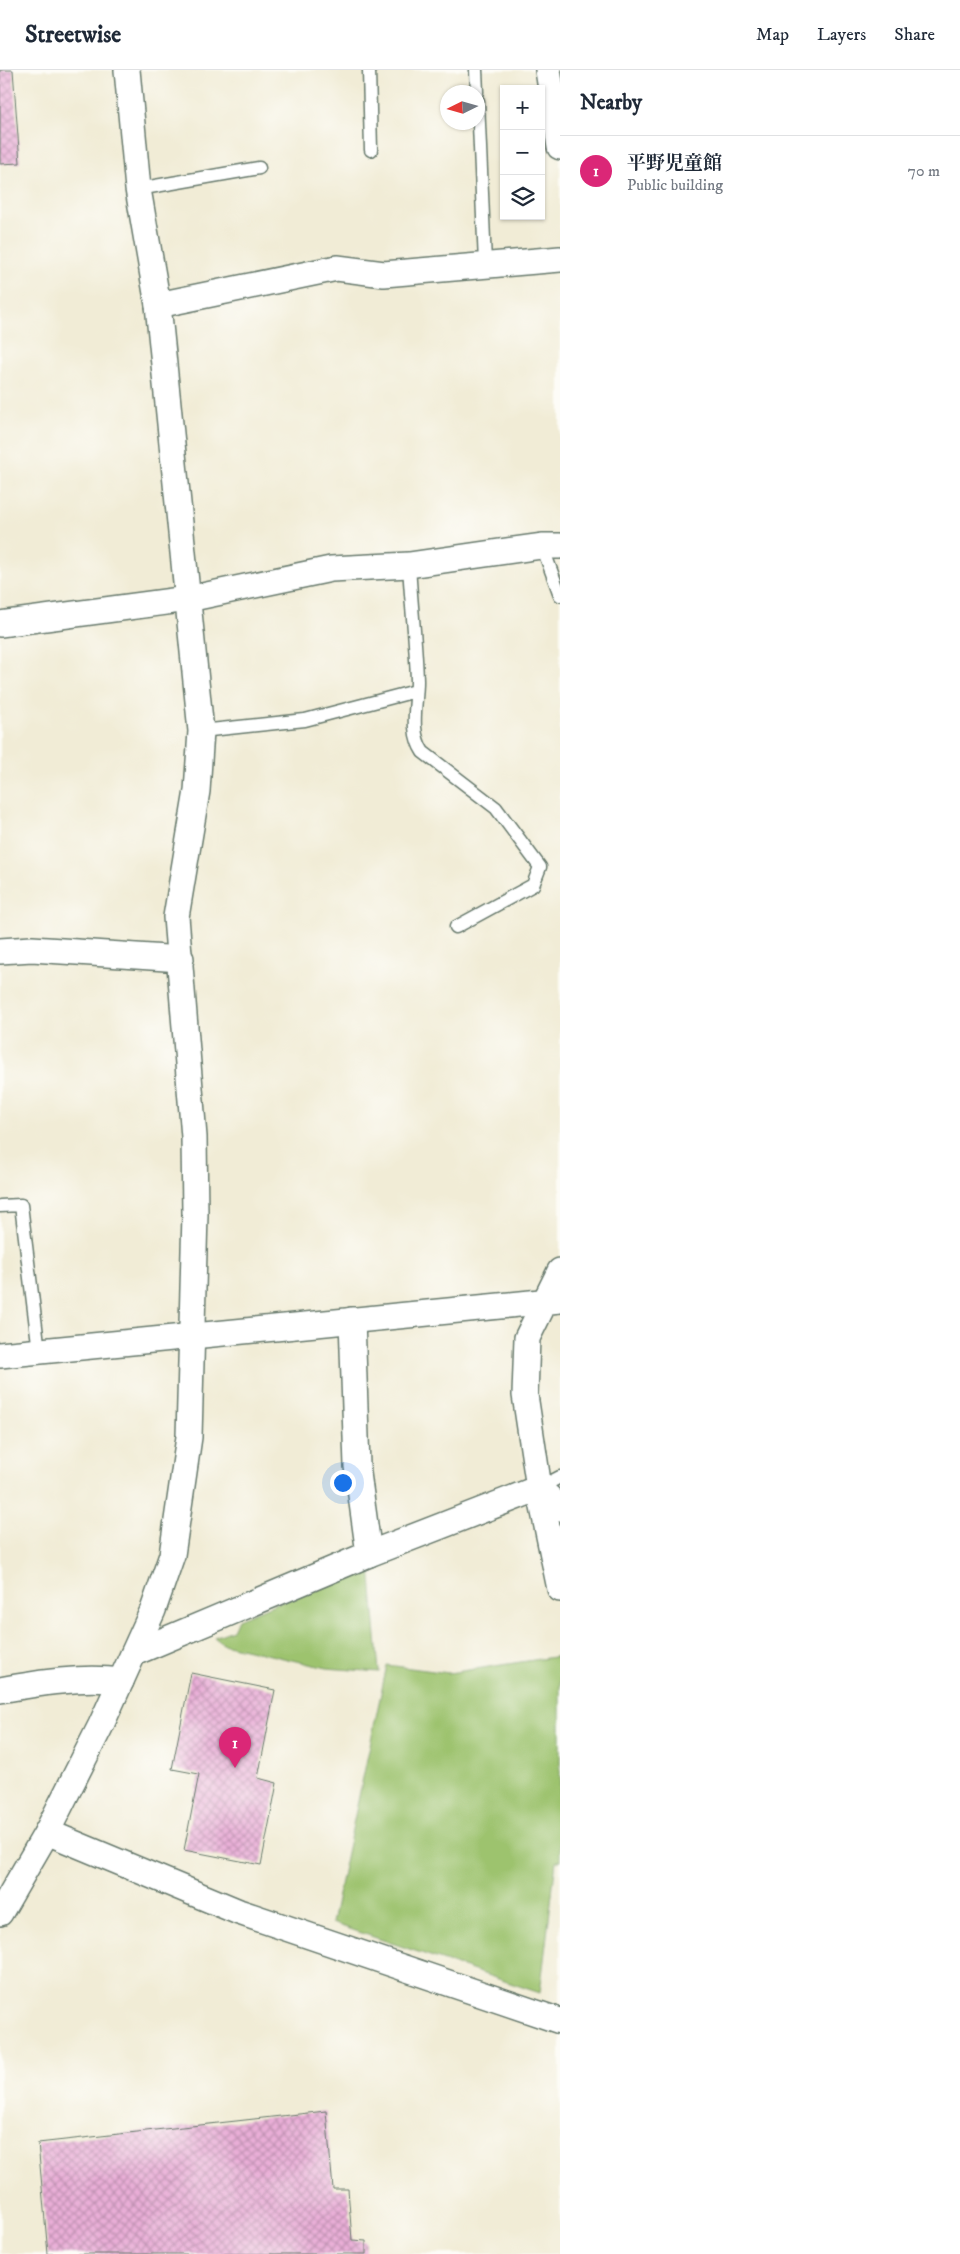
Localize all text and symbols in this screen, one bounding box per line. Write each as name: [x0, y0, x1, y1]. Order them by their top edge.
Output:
text: Streetwise: [25, 20, 121, 50]
text: Map: [756, 24, 789, 46]
text: Layers: [817, 24, 866, 46]
text: Share: [894, 24, 935, 46]
north arrow: [440, 85, 485, 130]
map controls: [500, 85, 545, 220]
button: +: [500, 85, 545, 130]
text: Nearby: [580, 90, 642, 116]
button: −: [500, 130, 545, 175]
text: 平野児童館: [627, 152, 722, 175]
text: 1: [593, 161, 599, 181]
text: 70 m: [908, 161, 940, 181]
button: layers: [500, 175, 545, 220]
text: Public building: [627, 175, 723, 195]
your location: [330, 1470, 356, 1496]
pin: 1: [219, 1727, 251, 1768]

